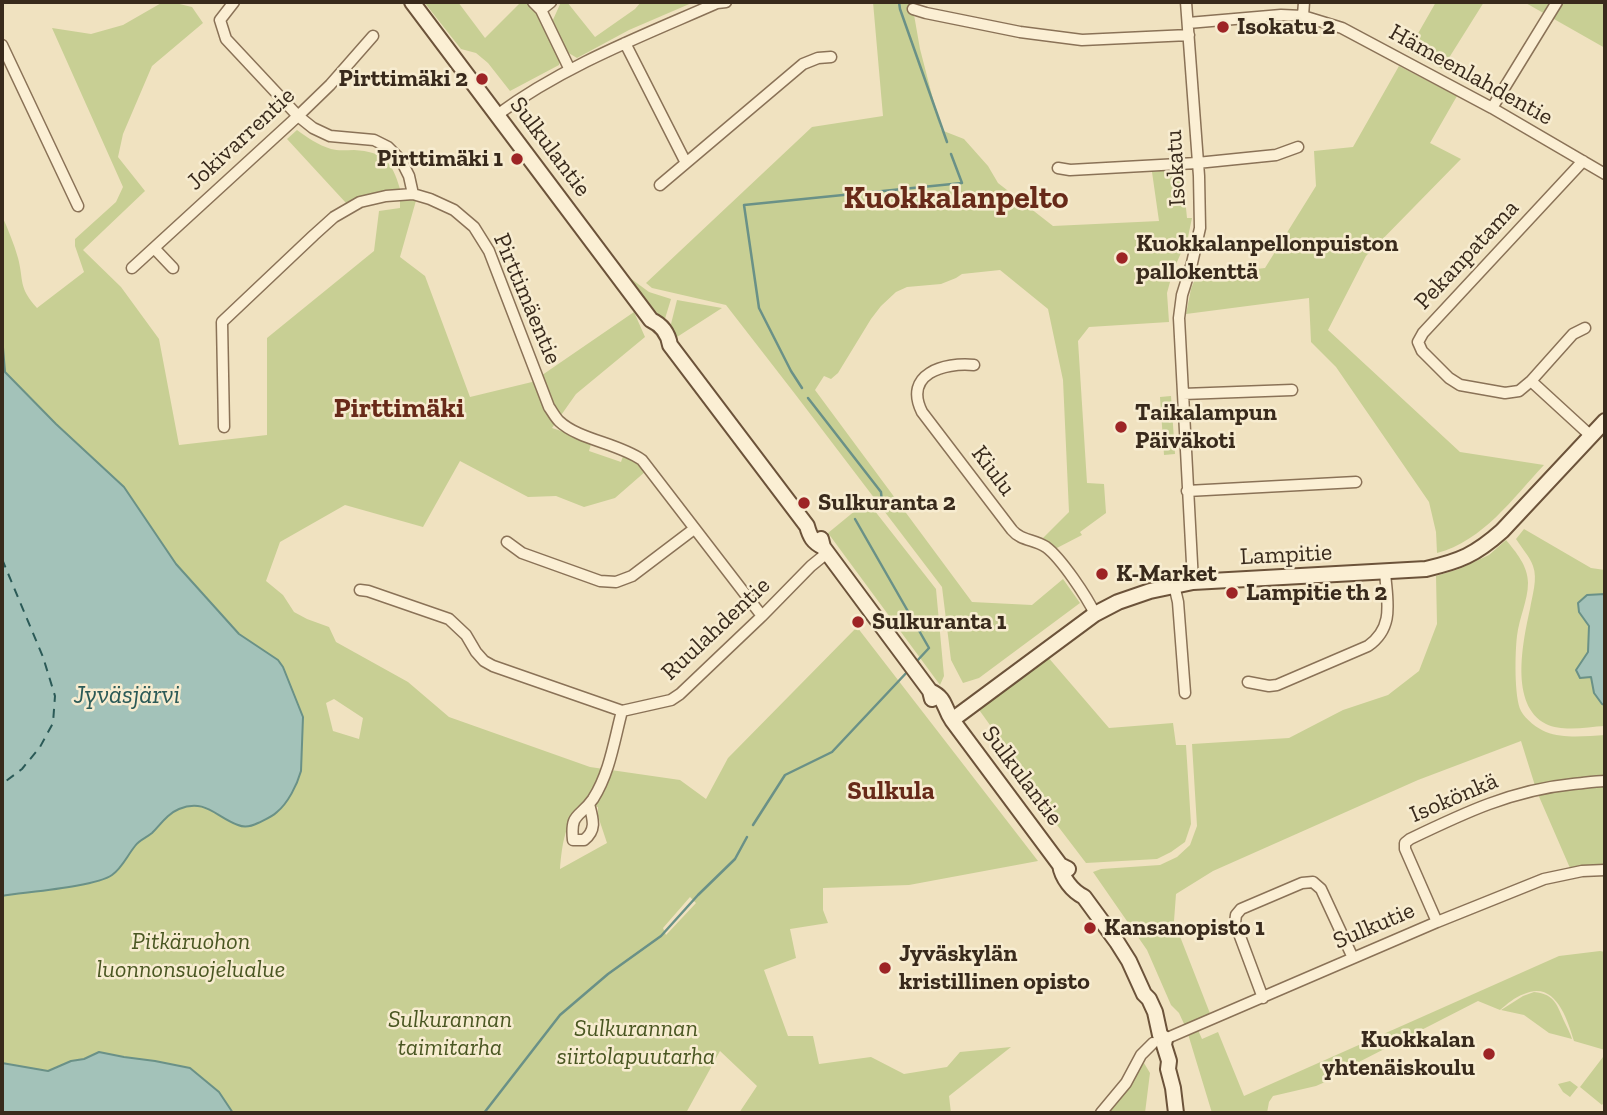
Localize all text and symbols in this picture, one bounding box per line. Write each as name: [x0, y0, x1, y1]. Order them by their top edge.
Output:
place label: Isokatu 2: [1237, 13, 1335, 41]
street label: Hämeenlahdentie: [1384, 18, 1558, 132]
marker: Isokatu 2: [1215, 19, 1231, 35]
place label: Pirttimäki 2: [339, 65, 468, 93]
marker: Pirttimäki 2: [474, 71, 490, 87]
street label: Jokivarrentie: [181, 82, 301, 196]
street label: Sulkulantie: [503, 92, 597, 202]
street label: Isokatu: [1160, 129, 1192, 207]
place label: Pirttimäki 1: [377, 145, 503, 173]
marker: Pirttimäki 1: [509, 151, 525, 167]
district label: Kuokkalanpelto: [844, 180, 1068, 218]
street label: Pekanpatama: [1409, 194, 1525, 316]
street label: Pirttimäentie: [487, 229, 567, 369]
place label: Kuokkalanpellonpuiston pallokenttä: [1136, 230, 1398, 286]
marker: Kuokkalanpellonpuiston pallokenttä: [1114, 250, 1130, 266]
district label: Pirttimäki: [334, 392, 464, 426]
place label: Taikalampun Päiväkoti: [1135, 399, 1277, 455]
marker: Taikalampun Päiväkoti: [1113, 419, 1129, 435]
street label: Kiulu: [965, 440, 1021, 502]
place label: Sulkuranta 2: [818, 489, 956, 517]
marker: Sulkuranta 2: [796, 495, 812, 511]
street label: Lampitie: [1239, 538, 1333, 572]
place label: K-Market: [1116, 560, 1217, 588]
marker: K-Market: [1094, 566, 1110, 582]
street label: Ruulahdentie: [656, 571, 776, 687]
place label: Lampitie th 2: [1246, 579, 1387, 607]
marker: Lampitie th 2: [1224, 585, 1240, 601]
place label: Sulkuranta 1: [872, 608, 1006, 636]
marker: Sulkuranta 1: [850, 614, 866, 630]
water label: Jyväsjärvi: [74, 680, 180, 712]
street label: Sulkulantie: [975, 721, 1069, 831]
street label: Isokönkä: [1406, 767, 1502, 829]
district label: Sulkula: [847, 776, 935, 808]
street label: Sulkutie: [1329, 896, 1419, 956]
place label: Kansanopisto 1: [1104, 914, 1265, 942]
marker: Kansanopisto 1: [1082, 920, 1098, 936]
park label: Pitkäruohon luonnonsuojelualue: [97, 928, 285, 984]
place label: Jyväskylän kristillinen opisto: [899, 940, 1090, 996]
marker: Jyväskylän kristillinen opisto: [877, 960, 893, 976]
park label: Sulkurannan taimitarha: [388, 1006, 512, 1062]
park label: Sulkurannan siirtolapuutarha: [557, 1015, 715, 1071]
place label: Kuokkalan yhtenäiskoulu: [1322, 1026, 1475, 1082]
marker: Kuokkalan yhtenäiskoulu: [1481, 1046, 1497, 1062]

